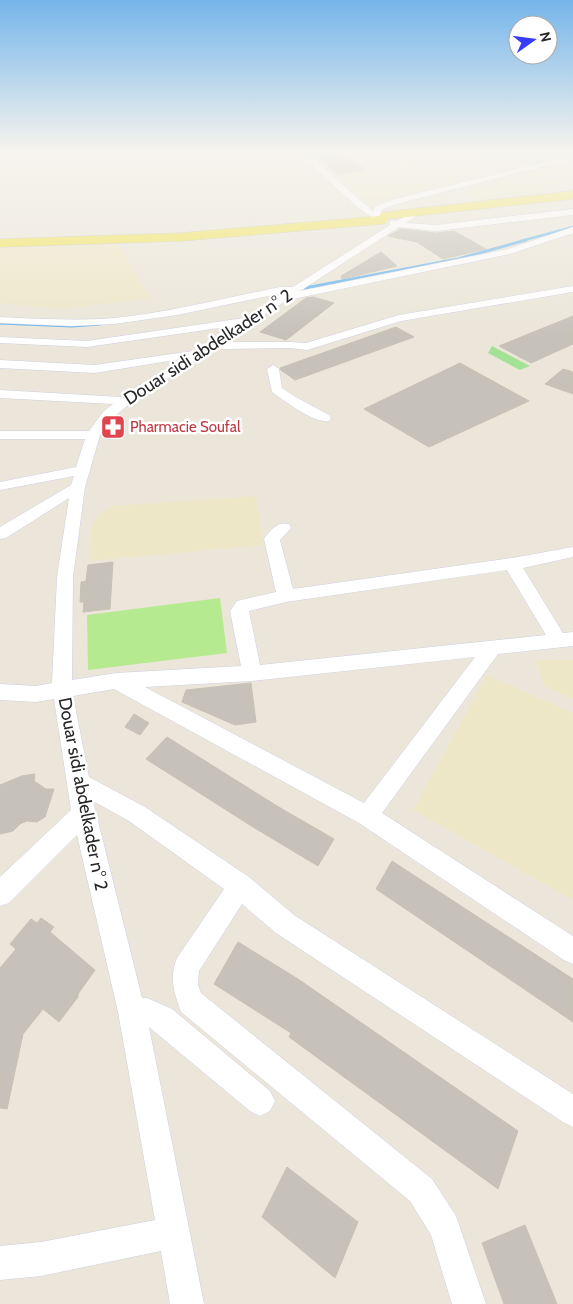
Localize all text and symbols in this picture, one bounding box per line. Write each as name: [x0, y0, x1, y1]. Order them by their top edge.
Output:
north arrow: [508, 15, 558, 65]
text: N: [536, 30, 556, 44]
street label: Douar sidi abdelkader n° 2: [120, 284, 296, 410]
pharmacy icon: Pharmacie Soufal: [100, 414, 126, 440]
place label: Pharmacie Soufal: [130, 418, 241, 436]
street label: Douar sidi abdelkader n° 2: [53, 696, 113, 892]

